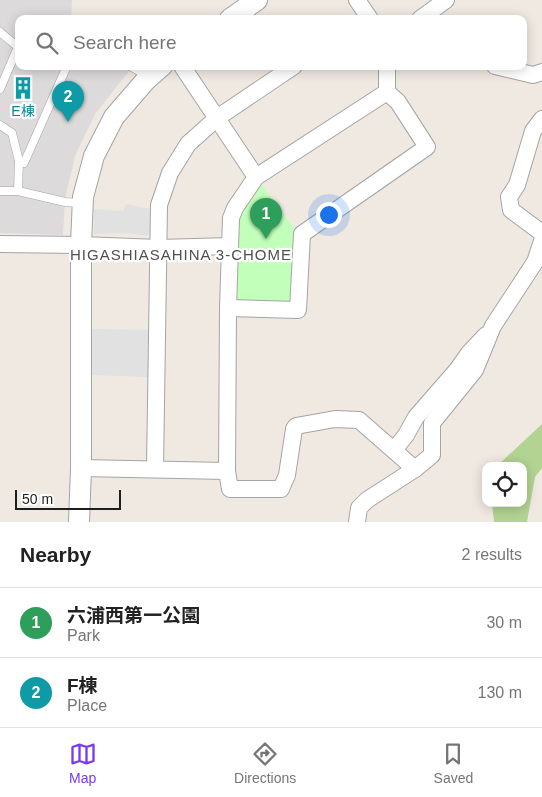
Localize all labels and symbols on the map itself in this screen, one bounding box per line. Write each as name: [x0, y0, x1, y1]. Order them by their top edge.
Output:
building icon: E棟: [10, 75, 36, 101]
pin: 2: [52, 81, 84, 122]
place label: E棟: [11, 103, 35, 119]
pin: 1: [250, 198, 282, 239]
your location: [316, 202, 342, 228]
district label: HIGASHIASAHINA 3-CHOME: [70, 246, 292, 263]
scale bar: [15, 487, 121, 510]

